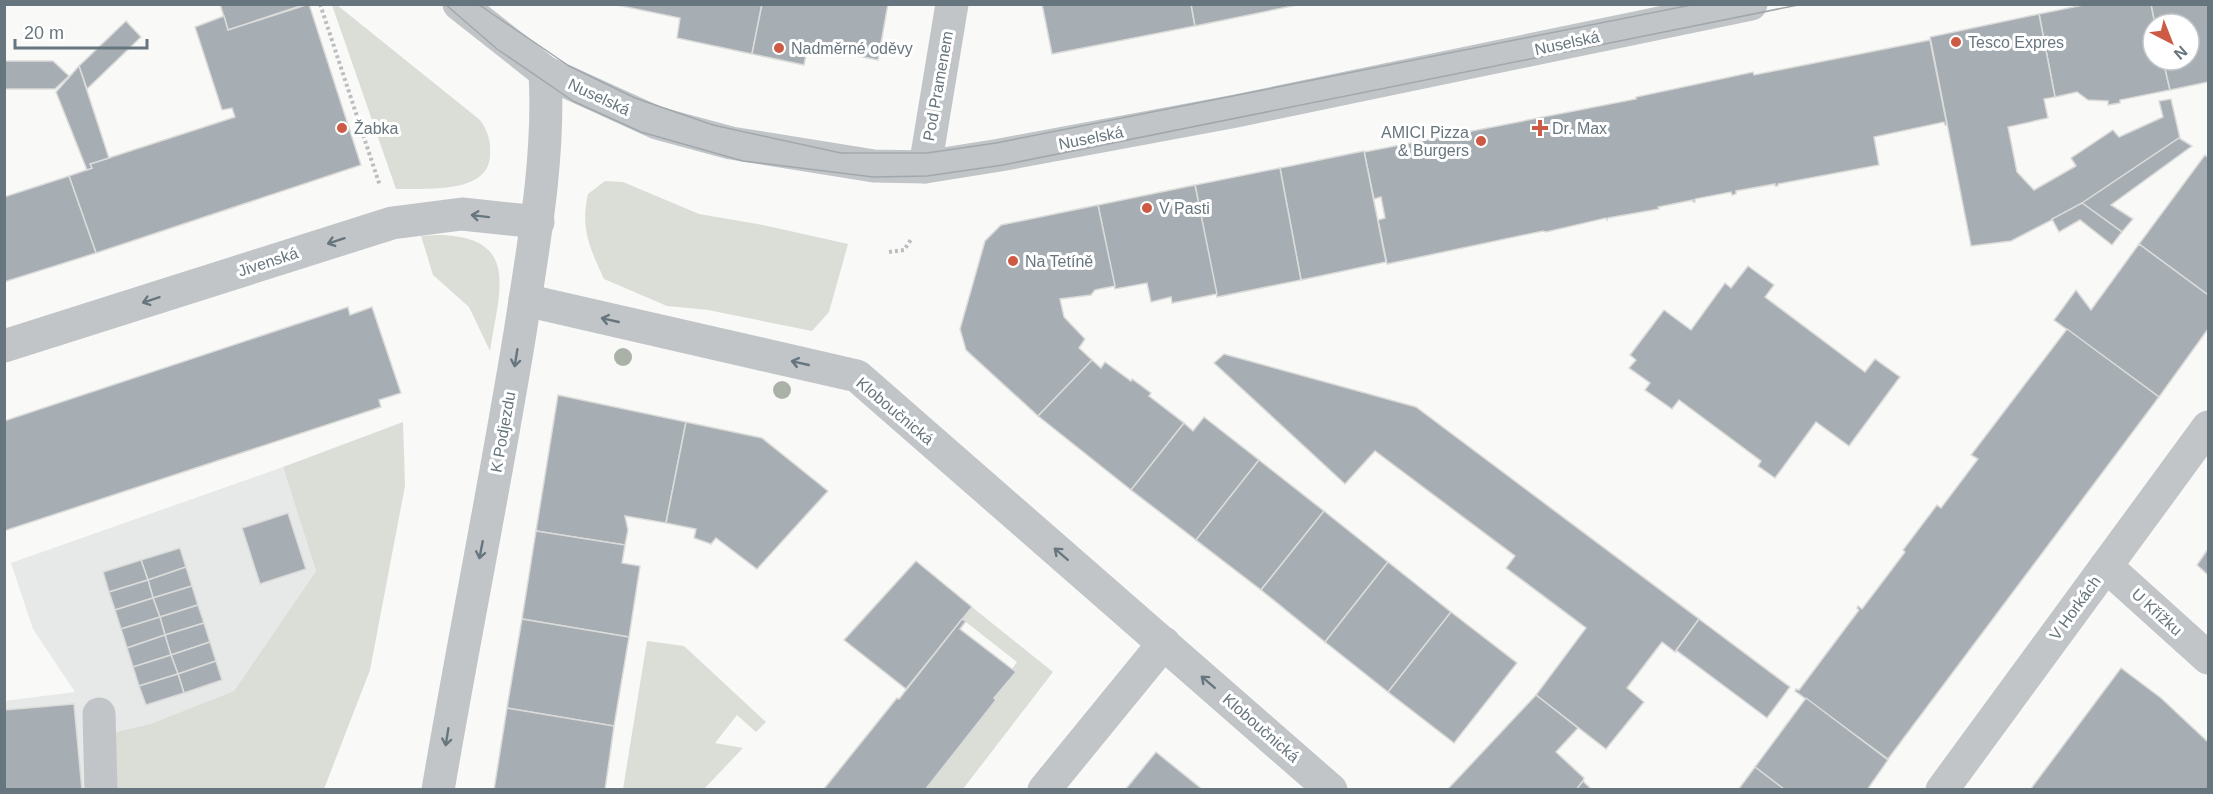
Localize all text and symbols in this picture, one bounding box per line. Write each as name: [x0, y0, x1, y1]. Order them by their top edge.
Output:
scale bar: [15, 12, 147, 50]
north arrow: [2141, 12, 2201, 72]
text: 20 m: [24, 23, 64, 43]
street label: Nuselská: [1533, 28, 1601, 58]
street label: Pod Pramenem: [920, 30, 956, 142]
place label: Tesco Expres: [1968, 34, 2064, 51]
marker: Tesco Expres: [1949, 35, 1963, 49]
place label: Nadměrné oděvy: [791, 40, 913, 57]
marker: Nadměrné oděvy: [772, 41, 786, 55]
text: N: [2171, 43, 2191, 63]
street label: Nuselská: [566, 75, 633, 119]
place label: Žabka: [354, 119, 399, 137]
place label: Dr. Max: [1552, 120, 1607, 137]
marker: Žabka: [335, 121, 349, 135]
marker: Dr. Max: [1533, 121, 1547, 135]
street label: Nuselská: [1057, 123, 1125, 153]
place label: AMICI Pizza & Burgers: [1381, 124, 1469, 159]
marker: AMICI Pizza & Burgers: [1474, 134, 1488, 148]
place label: V Pasti: [1159, 200, 1210, 217]
marker: V Pasti: [1140, 201, 1154, 215]
one-way arrow: [470, 210, 490, 221]
one-way arrow: [327, 236, 346, 247]
street label: Jivenská: [236, 244, 300, 280]
place label: Na Tetíně: [1025, 253, 1093, 270]
marker: Na Tetíně: [1006, 254, 1020, 268]
one-way arrow: [142, 295, 161, 306]
one-way arrow: [601, 313, 620, 325]
one-way arrow: [510, 347, 521, 367]
one-way arrow: [791, 357, 810, 368]
street label: Kloboučnická: [853, 374, 937, 448]
street label: K Podjezdu: [488, 390, 518, 474]
one-way arrow: [475, 539, 486, 559]
one-way arrow: [1054, 547, 1069, 561]
street label: V Horkách: [2046, 573, 2104, 643]
street label: U Křížku: [2129, 585, 2185, 639]
one-way arrow: [1201, 675, 1216, 689]
street label: Kloboučnická: [1220, 690, 1303, 766]
one-way arrow: [441, 727, 452, 746]

